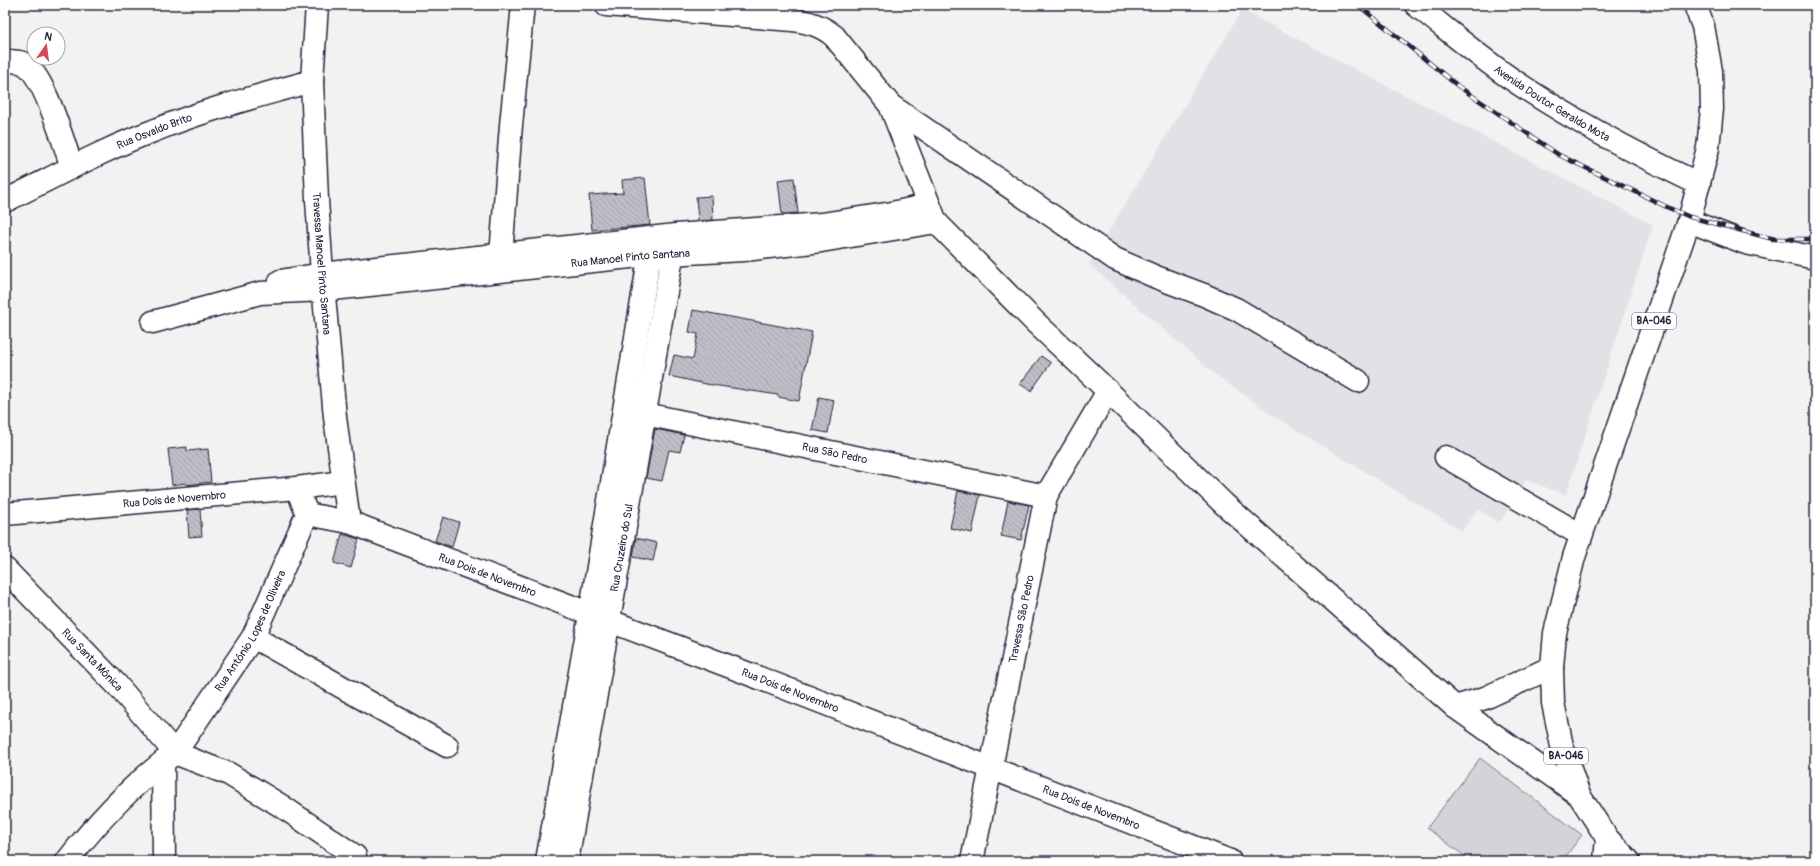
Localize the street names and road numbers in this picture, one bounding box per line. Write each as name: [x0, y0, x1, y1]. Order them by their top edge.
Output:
street label: Avenida Doutor Geraldo Mota: [1491, 62, 1612, 144]
street label: Rua Osvaldo Brito: [114, 110, 194, 152]
street label: Travessa Manoel Pinto Santana: [310, 192, 334, 335]
street label: Rua Manoel Pinto Santana: [570, 246, 690, 270]
road number: BA-046: [1632, 313, 1676, 329]
street label: Rua São Pedro: [801, 440, 869, 466]
street label: Rua Dois de Novembro: [122, 488, 226, 510]
street label: Rua Cruzeiro do Sul: [607, 503, 636, 593]
street label: Rua Dois de Novembro: [437, 550, 538, 599]
street label: Rua Antônio Lopes de Oliveira: [212, 568, 288, 694]
street label: Travessa São Pedro: [1006, 574, 1036, 664]
street label: Rua Santa Mônica: [60, 626, 126, 693]
street label: Rua Dois de Novembro: [740, 665, 841, 715]
road number: BA-046: [1544, 748, 1588, 764]
street label: Rua Dois de Novembro: [1041, 782, 1142, 832]

